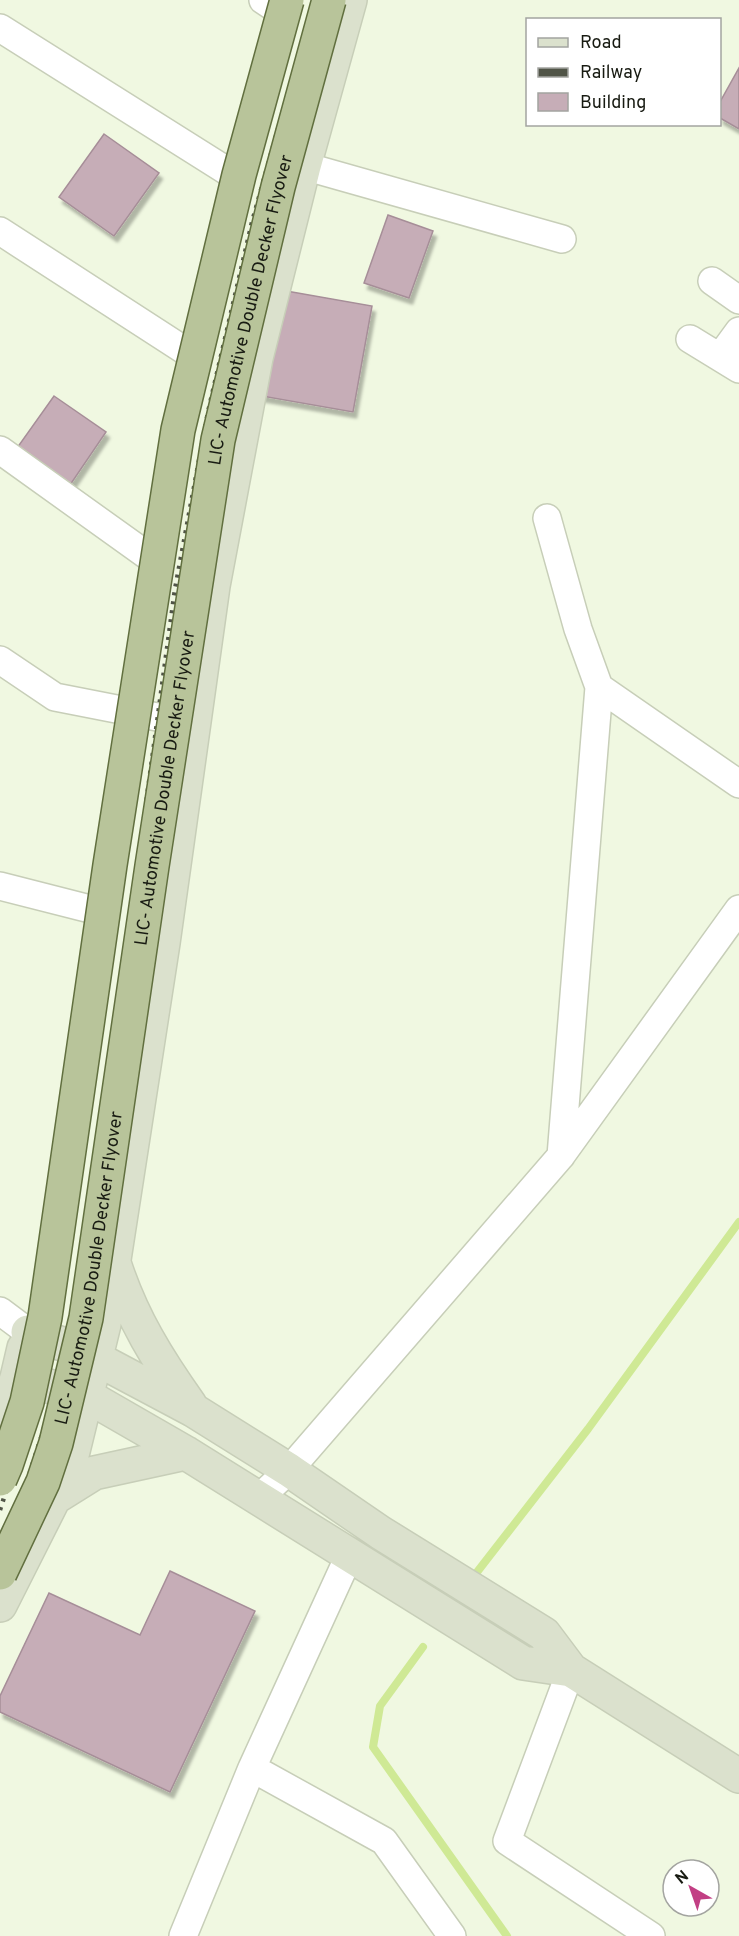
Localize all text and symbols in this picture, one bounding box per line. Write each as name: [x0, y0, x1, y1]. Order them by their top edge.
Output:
legend: [526, 18, 721, 126]
text: Road: [580, 32, 622, 55]
text: Railway: [580, 62, 642, 85]
text: Building: [580, 92, 646, 115]
street label: LIC- Automotive Double Decker Flyover: [204, 153, 299, 467]
street label: LIC- Automotive Double Decker Flyover: [131, 629, 201, 947]
street label: LIC- Automotive Double Decker Flyover: [51, 1110, 129, 1427]
north arrow: [661, 1858, 721, 1918]
text: N: [672, 1867, 693, 1889]

